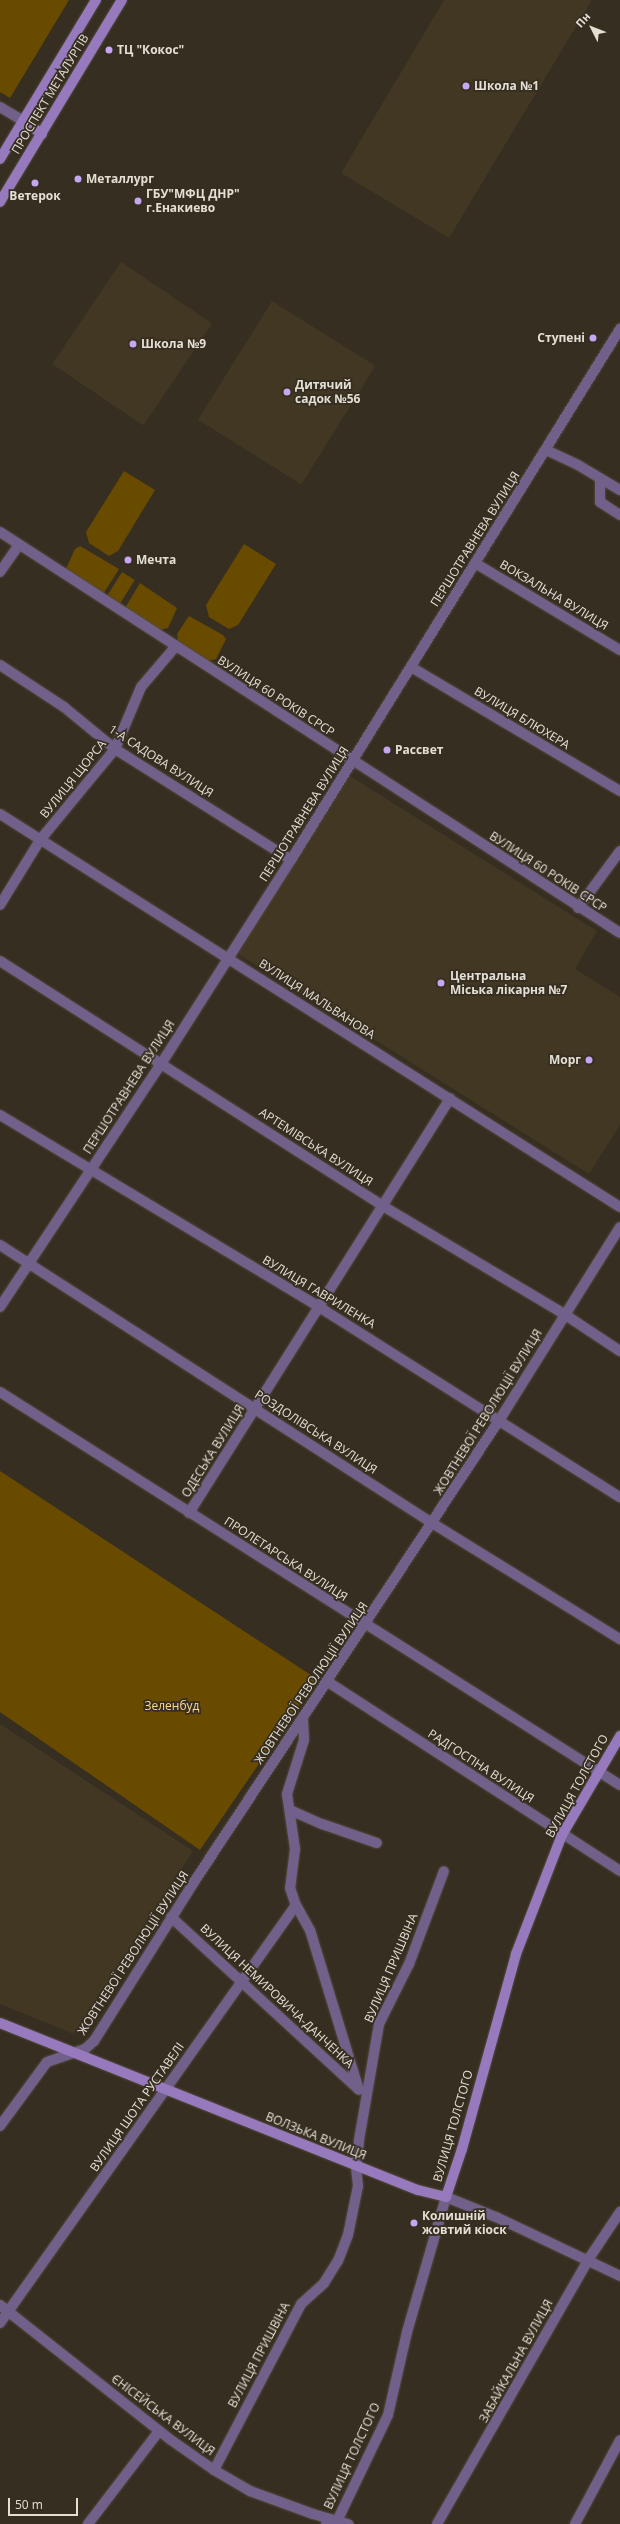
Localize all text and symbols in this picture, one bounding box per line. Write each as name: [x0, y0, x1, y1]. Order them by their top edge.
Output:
north arrow: [572, 8, 612, 48]
text: Пн: [572, 9, 593, 30]
street label: ПРОСПЕКТ МЕТАЛУРГІВ: [8, 31, 92, 157]
place label: ТЦ "Кокос": [117, 43, 184, 57]
marker: ТЦ "Кокос": [104, 45, 114, 55]
place label: Школа №1: [474, 79, 539, 93]
marker: Школа №1: [461, 81, 471, 91]
place label: Металлург: [86, 172, 154, 186]
marker: Металлург: [73, 174, 83, 184]
marker: Ветерок: [30, 178, 40, 188]
place label: ГБУ"МФЦ ДНР" г.Енакиево: [146, 187, 240, 215]
place label: Ветерок: [9, 189, 61, 203]
marker: ГБУ"МФЦ ДНР" г.Енакиево: [133, 196, 143, 206]
place label: Ступені: [537, 331, 585, 345]
marker: Ступені: [588, 333, 598, 343]
place label: Школа №9: [141, 337, 206, 351]
marker: Школа №9: [128, 339, 138, 349]
place label: Дитячий садок №56: [295, 378, 360, 406]
marker: Дитячий садок №56: [282, 387, 292, 397]
street label: ПЕРШОТРАВНЕВА ВУЛИЦЯ: [427, 469, 523, 609]
place label: Мечта: [136, 553, 176, 567]
marker: Мечта: [123, 555, 133, 565]
street label: ВОКЗАЛЬНА ВУЛИЦЯ: [497, 557, 611, 633]
street label: ВУЛИЦЯ 60 РОКІВ СРСР: [215, 653, 337, 739]
street label: ВУЛИЦЯ БЛЮХЕРА: [472, 684, 572, 752]
street label: 1-А САДОВА ВУЛИЦЯ: [106, 722, 216, 800]
street label: ВУЛИЦЯ ЩОРСА: [37, 737, 109, 821]
place label: Рассвет: [395, 743, 443, 757]
street label: ПЕРШОТРАВНЕВА ВУЛИЦЯ: [256, 744, 352, 884]
marker: Рассвет: [382, 745, 392, 755]
street label: ВУЛИЦЯ 60 РОКІВ СРСР: [487, 829, 609, 915]
street label: ВУЛИЦЯ МАЛЬВАНОВА: [256, 956, 378, 1042]
place label: Центральна Міська лікарня №7: [450, 969, 567, 997]
marker: Центральна Міська лікарня №7: [435, 977, 447, 989]
street label: ПЕРШОТРАВНЕВА ВУЛИЦЯ: [80, 1017, 178, 1157]
place label: Морг: [549, 1053, 581, 1067]
marker: Морг: [584, 1055, 594, 1065]
street label: АРТЕМІВСЬКА ВУЛИЦЯ: [257, 1105, 375, 1189]
street label: ВУЛИЦЯ ГАВРИЛЕНКА: [260, 1253, 378, 1331]
street label: ЖОВТНЕВОЇ РЕВОЛЮЦІЇ ВУЛИЦЯ: [431, 1326, 545, 1498]
street label: РОЗДОЛІВСЬКА ВУЛИЦЯ: [252, 1387, 380, 1477]
street label: ОДЕСЬКА ВУЛИЦЯ: [179, 1402, 247, 1500]
street label: ПРОЛЕТАРСЬКА ВУЛИЦЯ: [222, 1514, 350, 1604]
street label: ЖОВТНЕВОЇ РЕВОЛЮЦІЇ ВУЛИЦЯ: [251, 1599, 371, 1767]
park label: Зеленбуд: [145, 1699, 199, 1713]
street label: РАДГОСПНА ВУЛИЦЯ: [425, 1726, 537, 1806]
street label: ВУЛИЦЯ ТОЛСТОГО: [543, 1732, 611, 1840]
street label: ЖОВТНЕВОЇ РЕВОЛЮЦІЇ ВУЛИЦЯ: [74, 1868, 192, 2038]
street label: ВУЛИЦЯ ПРИШВІНА: [361, 1911, 421, 2025]
street label: ВУЛИЦЯ НЕМИРОВИЧА-ДАНЧЕНКА: [197, 1921, 357, 2071]
street label: ВУЛИЦЯ ШОТА РУСТАВЕЛІ: [87, 2040, 187, 2174]
street label: ВУЛИЦЯ ТОЛСТОГО: [430, 2068, 476, 2184]
street label: ВОЛЗЬКА ВУЛИЦЯ: [264, 2109, 368, 2163]
place label: Колишній жовтий кіоск: [422, 2209, 507, 2237]
marker: Колишній жовтий кіоск: [409, 2218, 419, 2228]
street label: ЗАБАЙКАЛЬНА ВУЛИЦЯ: [476, 2297, 556, 2425]
street label: ВУЛИЦЯ ПРИШВІНА: [225, 2300, 293, 2410]
street label: ЄНІСЕЙСЬКА ВУЛИЦЯ: [109, 2371, 217, 2459]
street label: ВУЛИЦЯ ТОЛСТОГО: [321, 2401, 383, 2511]
scale bar: [10, 2490, 80, 2516]
text: 50 m: [15, 2496, 43, 2513]

